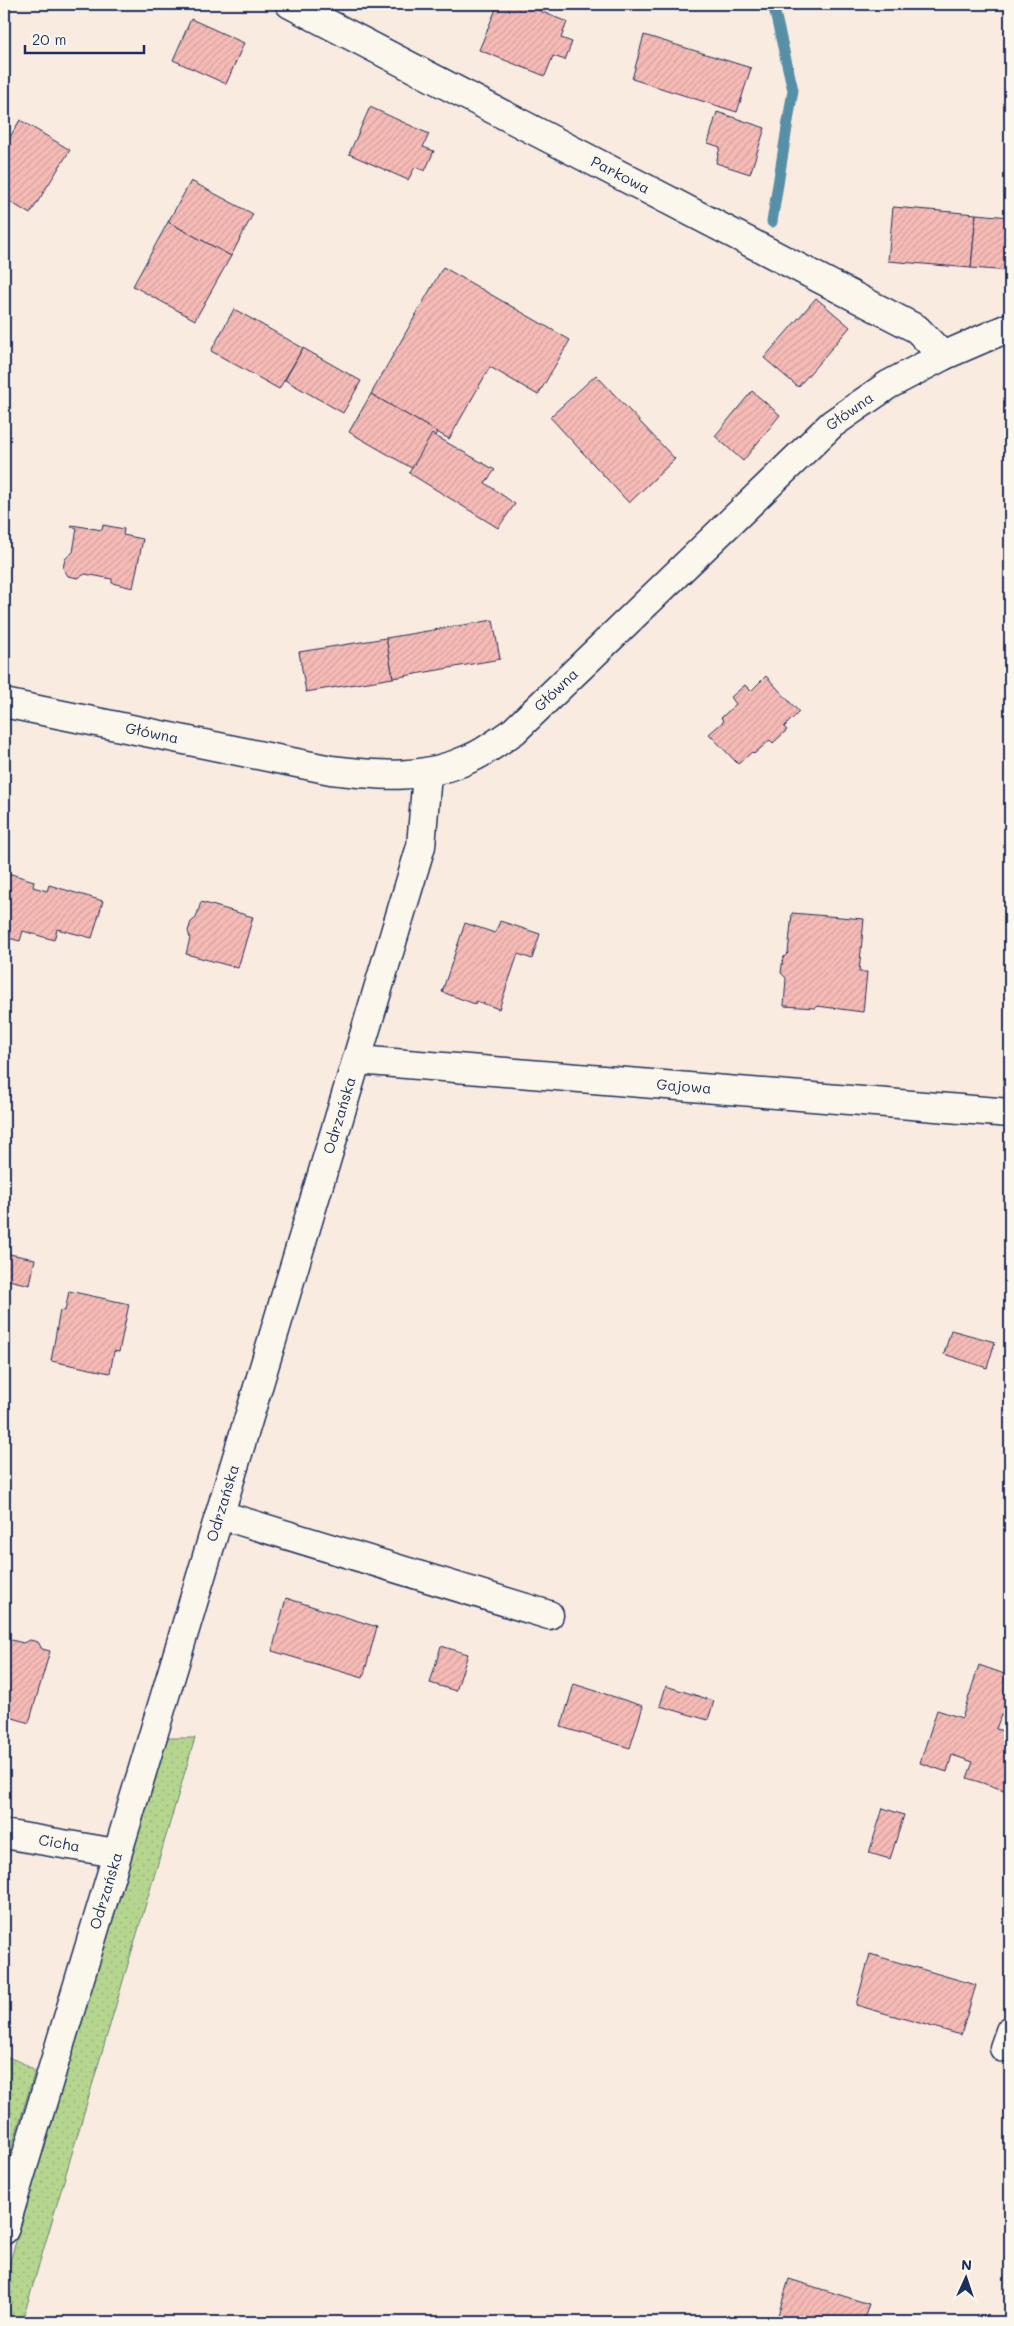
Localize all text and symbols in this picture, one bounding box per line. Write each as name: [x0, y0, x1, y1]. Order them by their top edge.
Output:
scale bar: [25, 22, 144, 54]
text: 20 m: [32, 29, 66, 49]
street label: Parkowa: [588, 151, 654, 198]
street label: Główna: [821, 387, 877, 434]
street label: Główna: [529, 664, 582, 715]
street label: Główna: [124, 717, 181, 748]
street label: Gajowa: [656, 1073, 712, 1098]
street label: Odrzańska: [318, 1074, 360, 1156]
street label: Odrzańska: [201, 1462, 243, 1544]
street label: Cicha: [37, 1829, 82, 1856]
street label: Odrzańska: [84, 1850, 126, 1932]
north arrow: [942, 2254, 992, 2304]
text: N: [961, 2255, 973, 2274]

